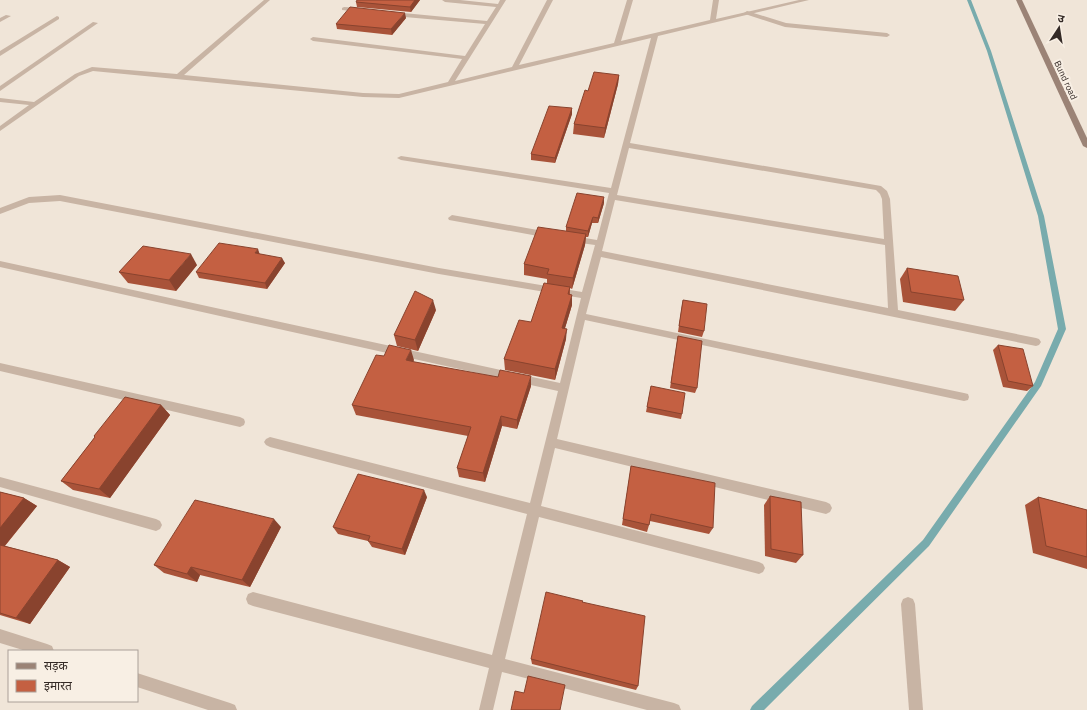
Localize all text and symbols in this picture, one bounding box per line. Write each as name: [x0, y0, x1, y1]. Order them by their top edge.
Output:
north arrow: [1039, 8, 1079, 48]
text: उ: [1056, 11, 1066, 26]
street label: Bund road: [1052, 59, 1080, 101]
legend: [8, 650, 138, 702]
text: सड़क: [44, 658, 69, 673]
text: इमारत: [44, 678, 73, 693]

